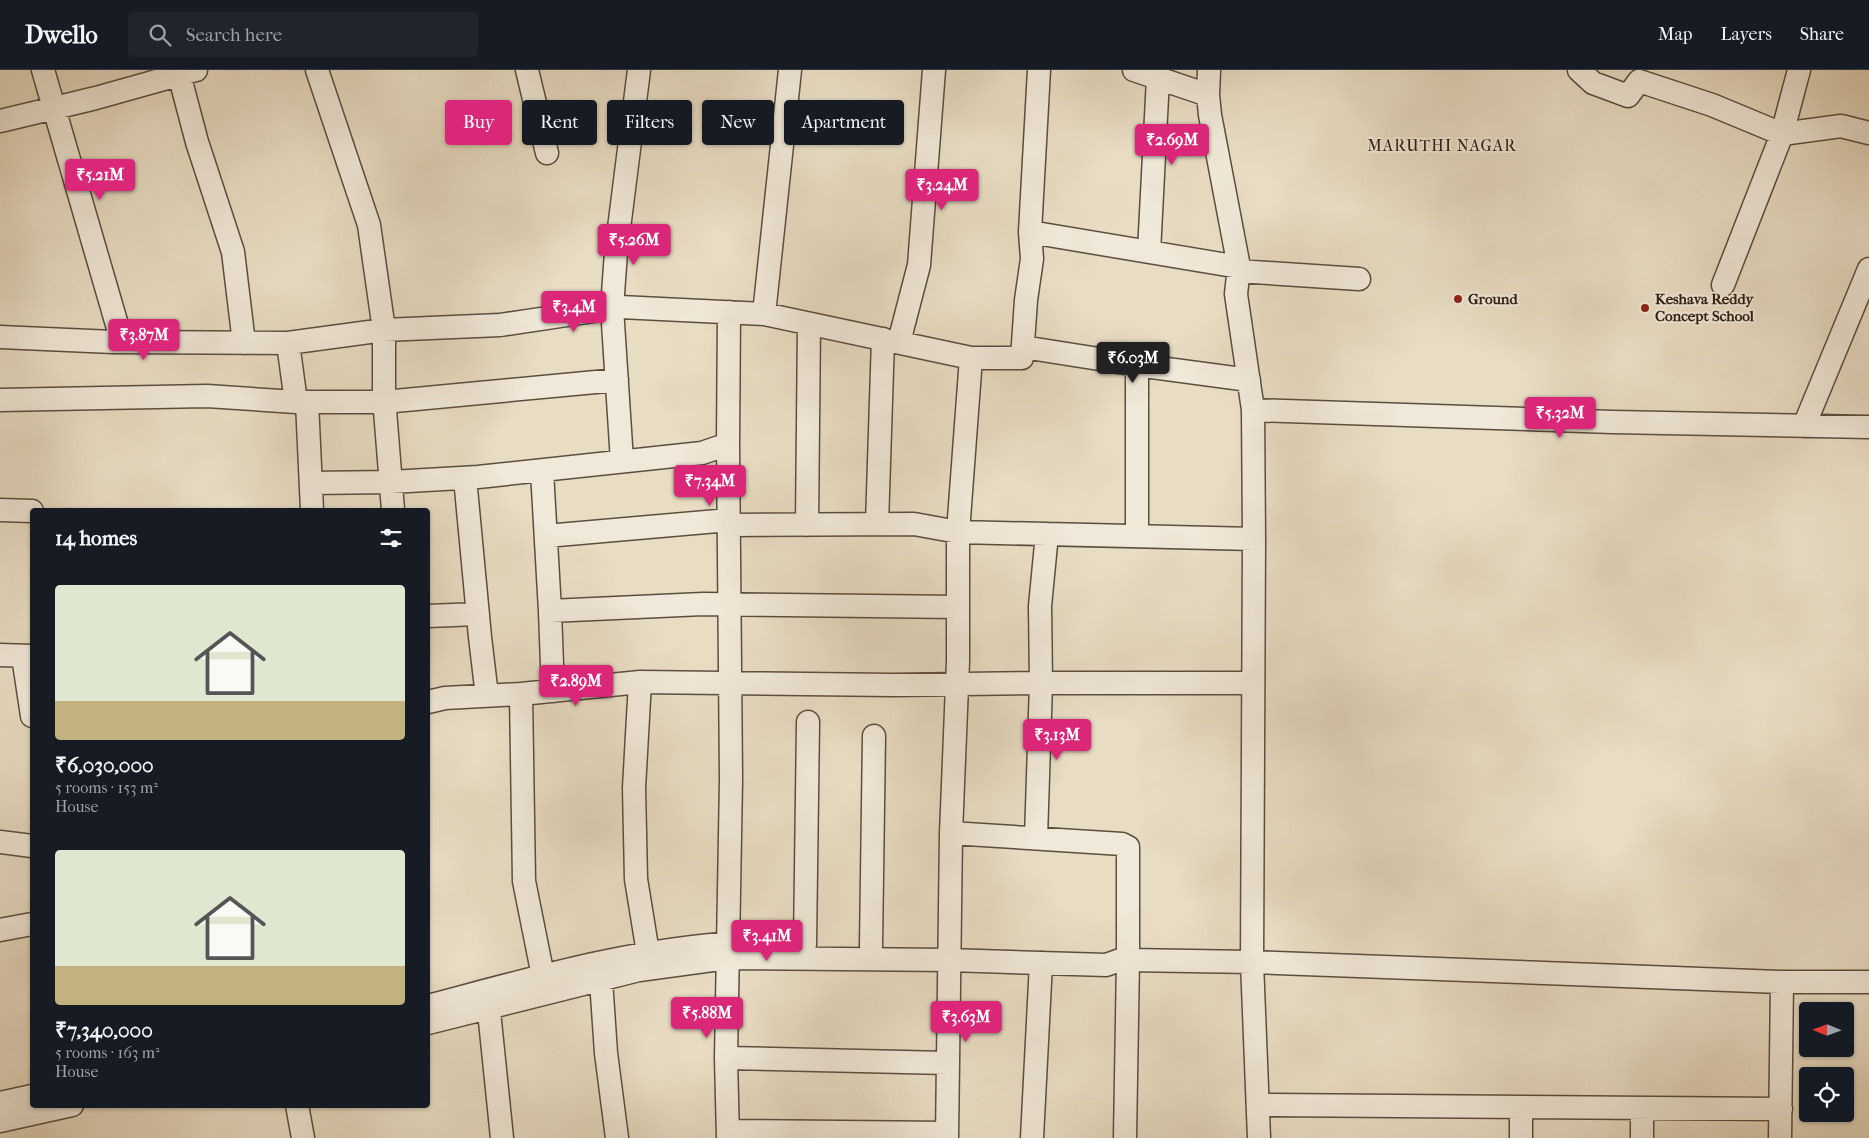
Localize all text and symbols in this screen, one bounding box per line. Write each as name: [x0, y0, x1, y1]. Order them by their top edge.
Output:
search box: [128, 12, 478, 57]
text: Dwello: [25, 21, 98, 49]
icon: search: [146, 21, 174, 49]
text: Search here: [186, 24, 282, 46]
text: Map: [1658, 24, 1692, 45]
text: Layers: [1720, 24, 1772, 45]
text: Share: [1800, 24, 1844, 45]
chip: Buy: [445, 100, 512, 145]
chip: Rent: [522, 100, 597, 145]
chip: Filters: [607, 100, 692, 145]
chip: New: [702, 100, 774, 145]
chip: Apartment: [784, 100, 904, 145]
pin: ₹2.69M: [1131, 124, 1213, 166]
text: ₹2.69M: [1146, 130, 1198, 149]
district label: MARUTHI NAGAR: [1367, 136, 1517, 155]
pin: ₹5.21M: [59, 158, 141, 201]
text: ₹5.21M: [76, 165, 124, 184]
pin: ₹3.24M: [901, 168, 983, 211]
text: ₹3.24M: [916, 175, 968, 194]
pin: ₹5.26M: [593, 224, 675, 266]
text: ₹5.26M: [609, 230, 659, 249]
pin: ₹3.4M: [539, 290, 609, 333]
place label: Ground: [1468, 290, 1519, 308]
place label: Keshava Reddy Concept School: [1655, 290, 1755, 325]
marker: Ground: [1452, 293, 1464, 305]
text: ₹3.4M: [552, 297, 596, 316]
marker: Keshava Reddy Concept School: [1639, 302, 1651, 314]
pin: ₹3.87M: [103, 318, 185, 361]
text: ₹3.87M: [119, 325, 169, 344]
pin: ₹6.03M: [1092, 342, 1174, 384]
text: ₹6.03M: [1108, 348, 1158, 367]
pin: ₹5.32M: [1519, 396, 1601, 439]
text: ₹5.32M: [1536, 403, 1584, 422]
pin: ₹7.34M: [669, 464, 751, 507]
text: ₹7.34M: [685, 471, 735, 490]
icon: filters: [377, 524, 405, 552]
text: 14 homes: [55, 526, 137, 550]
icon: home: [185, 618, 275, 708]
pin: ₹2.89M: [535, 664, 617, 707]
text: ₹2.89M: [550, 671, 602, 690]
pin: ₹3.13M: [1016, 718, 1098, 761]
text: ₹3.13M: [1034, 725, 1080, 744]
text: ₹6,030,000: [55, 753, 154, 777]
text: 5 rooms · 153 m²: [55, 778, 158, 797]
text: House: [55, 797, 98, 816]
icon: home: [185, 883, 275, 973]
pin: ₹3.41M: [726, 920, 808, 962]
text: ₹3.41M: [743, 926, 792, 945]
pin: ₹5.88M: [666, 996, 748, 1039]
pin: ₹3.63M: [925, 1000, 1007, 1043]
north arrow: [1799, 1002, 1854, 1058]
map controls: [1799, 1002, 1854, 1122]
text: ₹5.88M: [682, 1003, 732, 1022]
text: ₹3.63M: [942, 1007, 990, 1026]
text: ₹7,340,000: [55, 1018, 153, 1042]
text: 5 rooms · 163 m²: [55, 1043, 160, 1062]
text: House: [55, 1062, 98, 1081]
button: locate: [1799, 1067, 1854, 1122]

